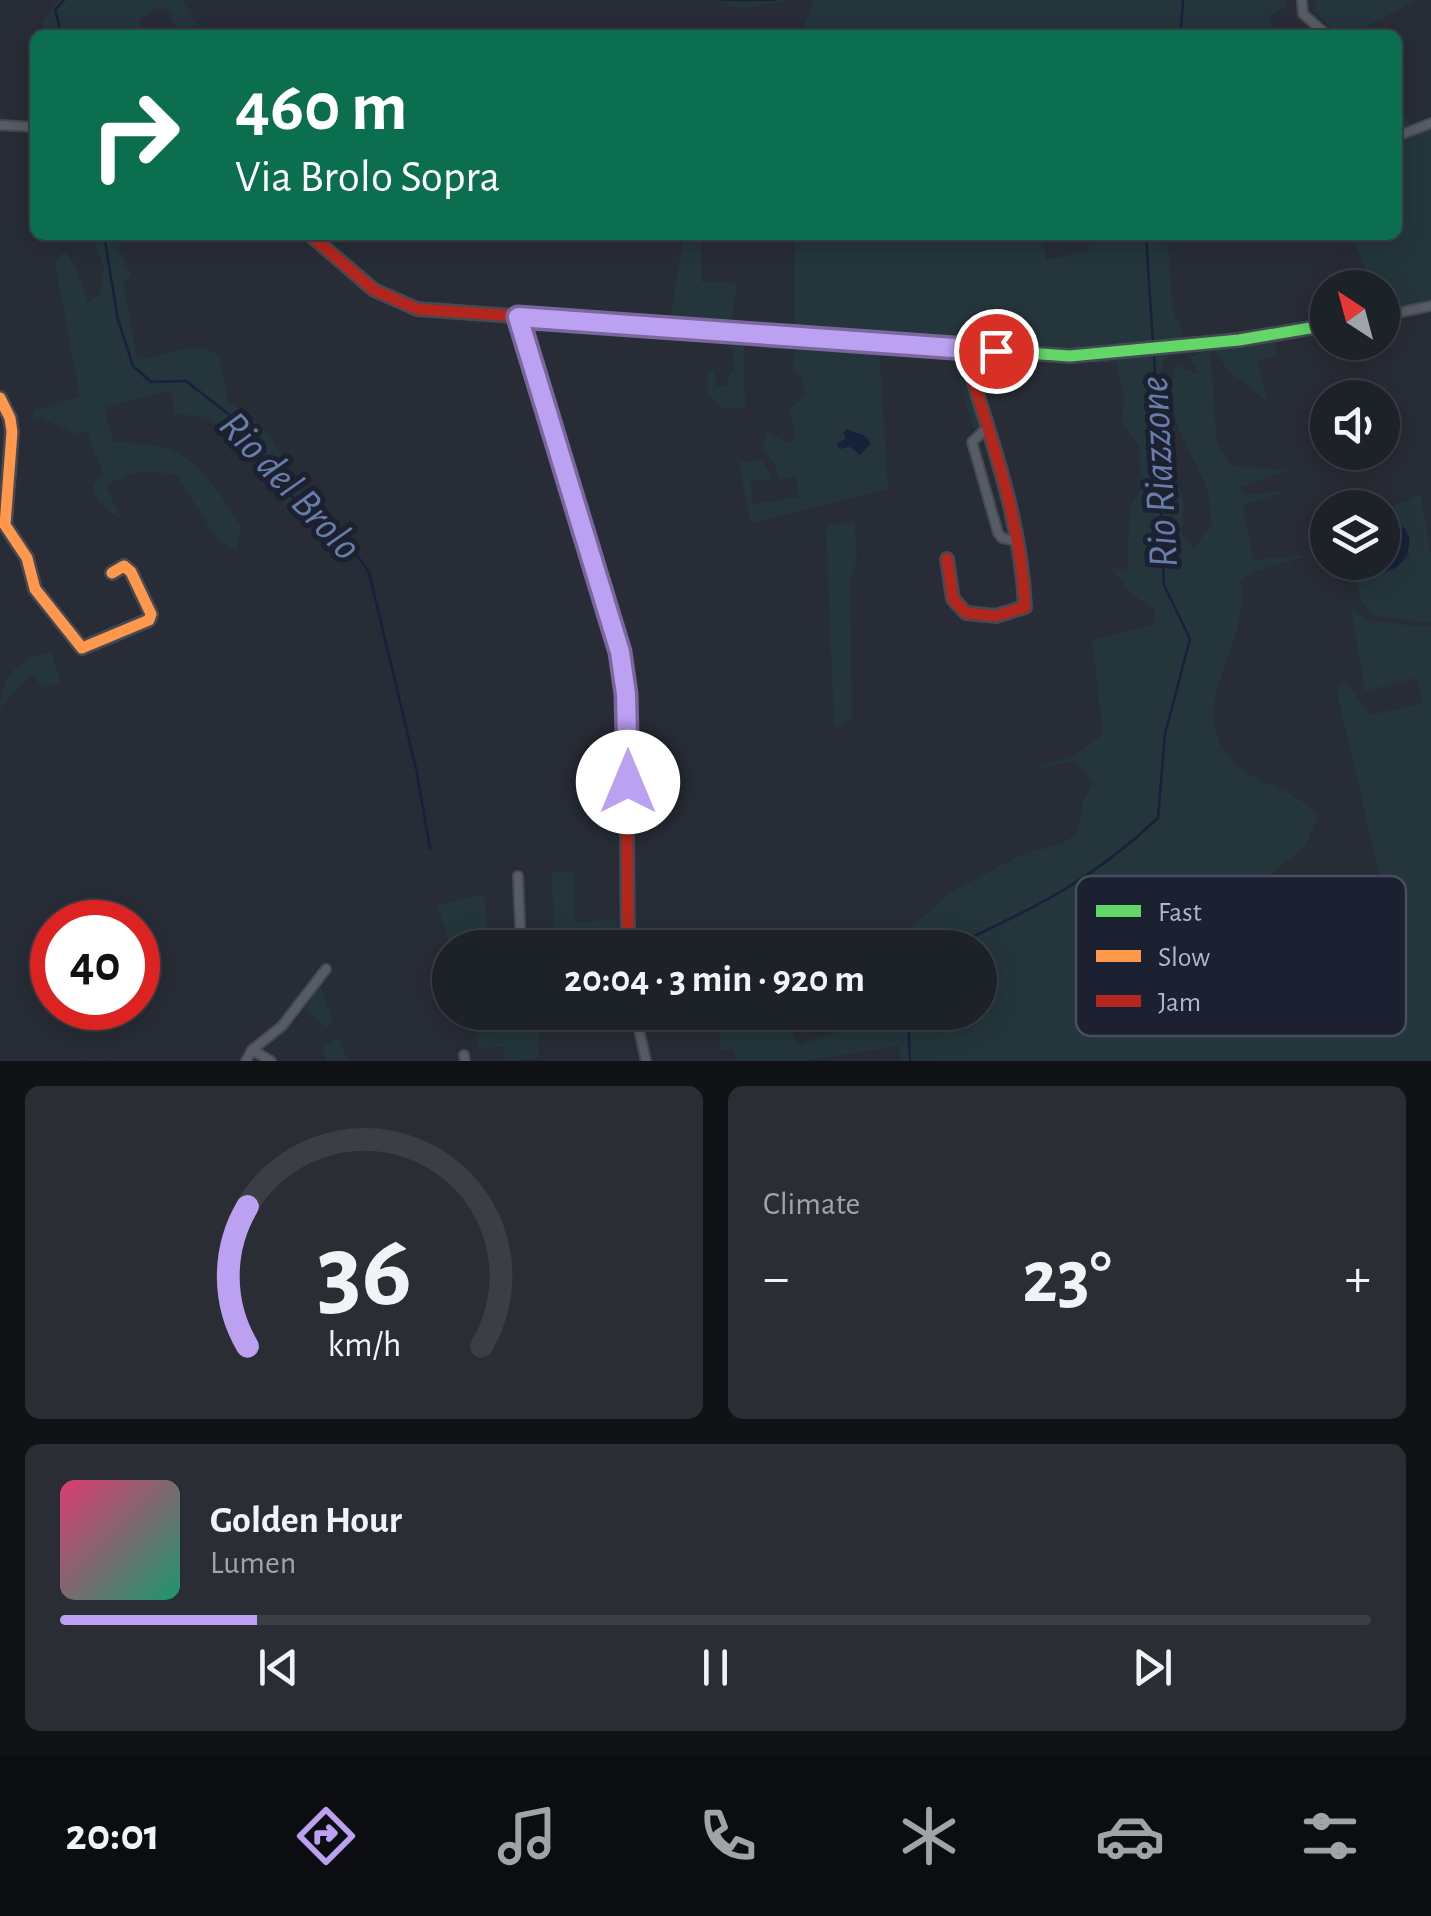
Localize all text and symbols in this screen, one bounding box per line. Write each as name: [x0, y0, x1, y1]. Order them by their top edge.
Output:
icon: right: [70, 70, 200, 200]
text: 460 m: [235, 73, 408, 143]
text: Via Brolo Sopra: [235, 155, 500, 200]
north arrow: [1310, 270, 1400, 360]
map controls: [1310, 270, 1400, 580]
pin: [954, 309, 1039, 394]
icon: arrive: [969, 324, 1024, 379]
water label: Rio Riazzone: [1133, 375, 1185, 569]
button: sound: [1310, 380, 1400, 470]
water label: Rio del Brolo: [211, 404, 369, 568]
button: layers: [1310, 490, 1400, 580]
position arrow: [576, 730, 680, 834]
legend: [1076, 876, 1406, 1036]
text: Fast: [1158, 899, 1202, 927]
speed limit sign: 40: [30, 900, 160, 1030]
text: Slow: [1158, 944, 1210, 972]
text: 20:04 · 3 min · 920 m: [564, 961, 865, 999]
text: Jam: [1158, 989, 1201, 1017]
text: Climate: [763, 1188, 860, 1220]
text: 36: [316, 1221, 412, 1325]
text: 23°: [1022, 1241, 1112, 1316]
text: −: [763, 1251, 789, 1306]
text: +: [1345, 1251, 1371, 1306]
text: km/h: [327, 1327, 401, 1363]
text: Golden Hour: [210, 1502, 402, 1540]
text: Lumen: [210, 1547, 296, 1579]
icon: previous: [251, 1640, 306, 1695]
icon: pause: [688, 1640, 743, 1695]
icon: next: [1125, 1640, 1180, 1695]
icon: directions: [291, 1801, 361, 1871]
icon: music: [492, 1801, 562, 1871]
icon: phone: [693, 1801, 763, 1871]
icon: climate: [894, 1801, 964, 1871]
icon: car: [1095, 1801, 1165, 1871]
icon: filters: [1295, 1801, 1365, 1871]
text: 20:01: [65, 1813, 160, 1858]

